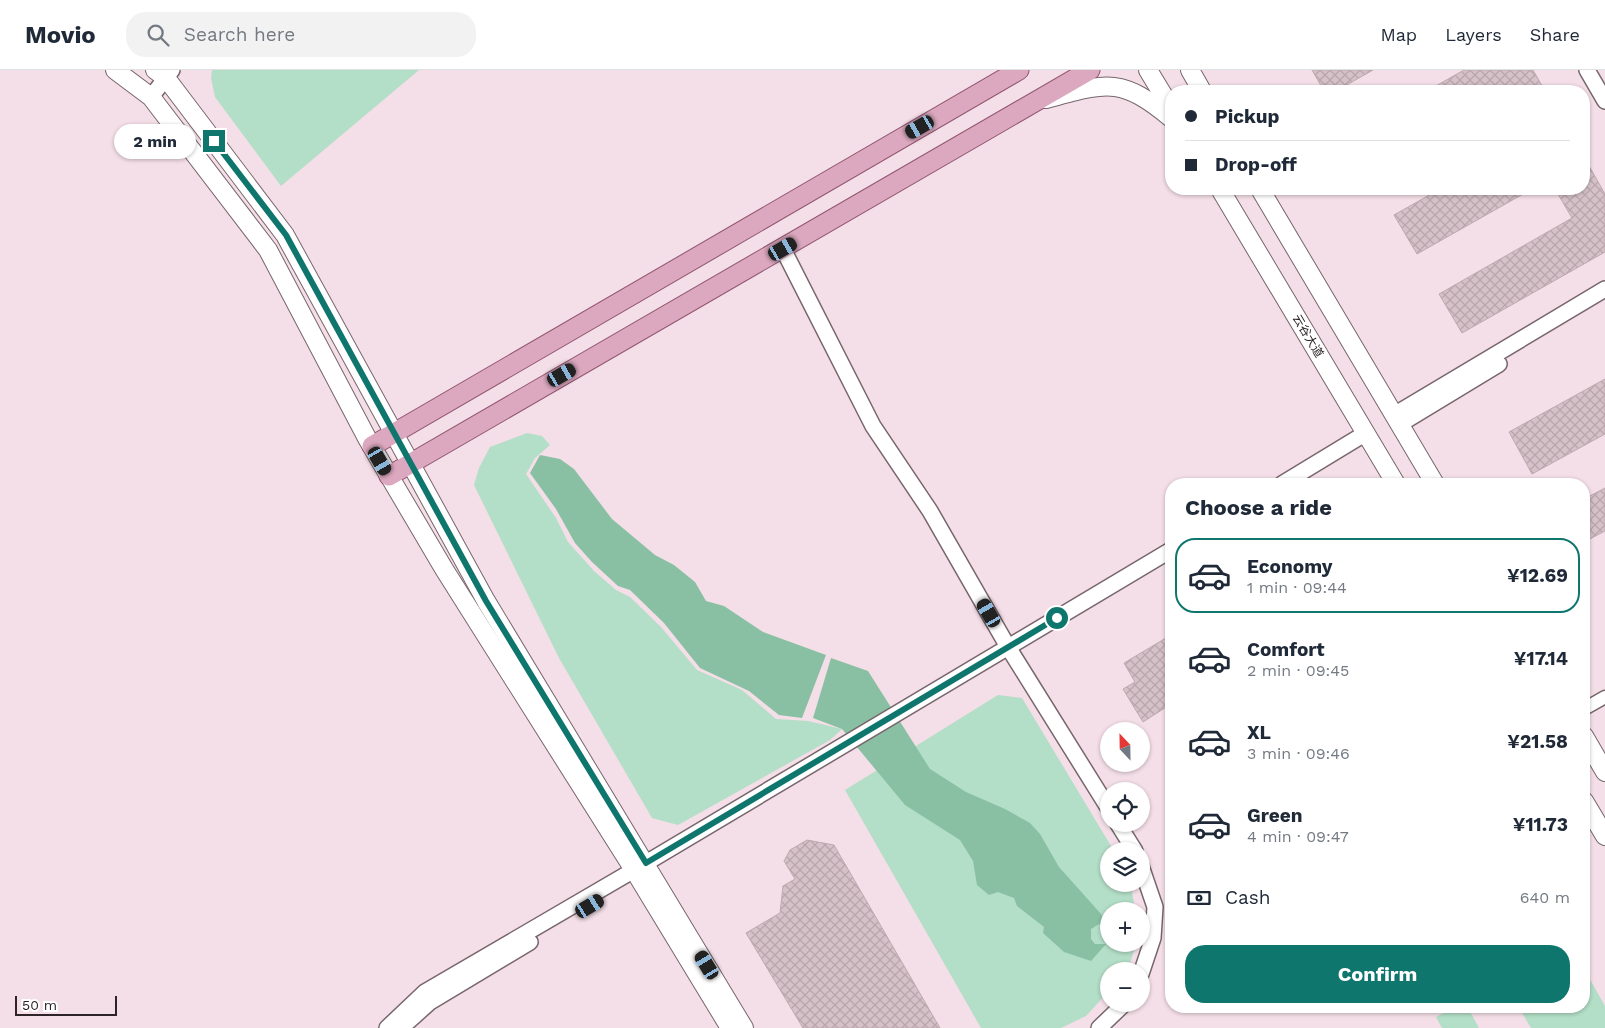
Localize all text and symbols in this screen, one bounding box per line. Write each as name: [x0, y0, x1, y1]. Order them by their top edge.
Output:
search box: [126, 12, 476, 57]
text: Movio: [25, 21, 96, 49]
icon: search: [144, 21, 172, 49]
text: Search here: [184, 23, 295, 46]
text: Map: [1380, 24, 1417, 45]
text: Layers: [1445, 24, 1502, 45]
text: Share: [1530, 24, 1580, 45]
text: Pickup: [1215, 105, 1279, 128]
car: [903, 113, 936, 141]
callout: 2 min: [114, 124, 196, 158]
route end: [203, 130, 225, 152]
text: 2 min: [133, 132, 177, 151]
text: Drop-off: [1215, 153, 1297, 176]
car: [766, 235, 799, 263]
street label: 云谷大道: [1290, 312, 1326, 360]
car: [545, 361, 578, 389]
car: [366, 444, 393, 478]
text: Choose a ride: [1185, 495, 1332, 520]
icon: car: [1187, 553, 1232, 598]
text: Economy: [1247, 555, 1332, 578]
text: ¥12.69: [1507, 564, 1568, 587]
text: 1 min · 09:44: [1247, 578, 1347, 597]
car: [975, 596, 1002, 630]
route start: [1046, 607, 1068, 629]
icon: car: [1187, 636, 1232, 681]
text: Comfort: [1247, 638, 1325, 661]
text: ¥17.14: [1514, 647, 1568, 670]
text: 2 min · 09:45: [1247, 661, 1349, 680]
icon: car: [1187, 719, 1232, 764]
text: XL: [1247, 721, 1271, 744]
north arrow: [1100, 722, 1150, 772]
map controls: [1100, 722, 1150, 1012]
text: ¥21.58: [1507, 730, 1568, 753]
text: 3 min · 09:46: [1247, 744, 1350, 763]
button: locate: [1100, 782, 1150, 832]
icon: car: [1187, 802, 1232, 847]
text: Green: [1247, 804, 1303, 827]
text: ¥11.73: [1513, 813, 1568, 836]
text: 4 min · 09:47: [1247, 827, 1349, 846]
button: layers: [1100, 842, 1150, 892]
icon: cash: [1185, 884, 1213, 912]
text: Cash: [1225, 886, 1271, 909]
text: 640 m: [1520, 888, 1570, 907]
car: [573, 892, 606, 920]
button: +: [1100, 902, 1150, 952]
button: Confirm: [1185, 945, 1570, 1003]
car: [692, 948, 721, 982]
button: −: [1100, 962, 1150, 1012]
scale bar: [15, 993, 118, 1016]
text: 50 m: [22, 997, 57, 1013]

